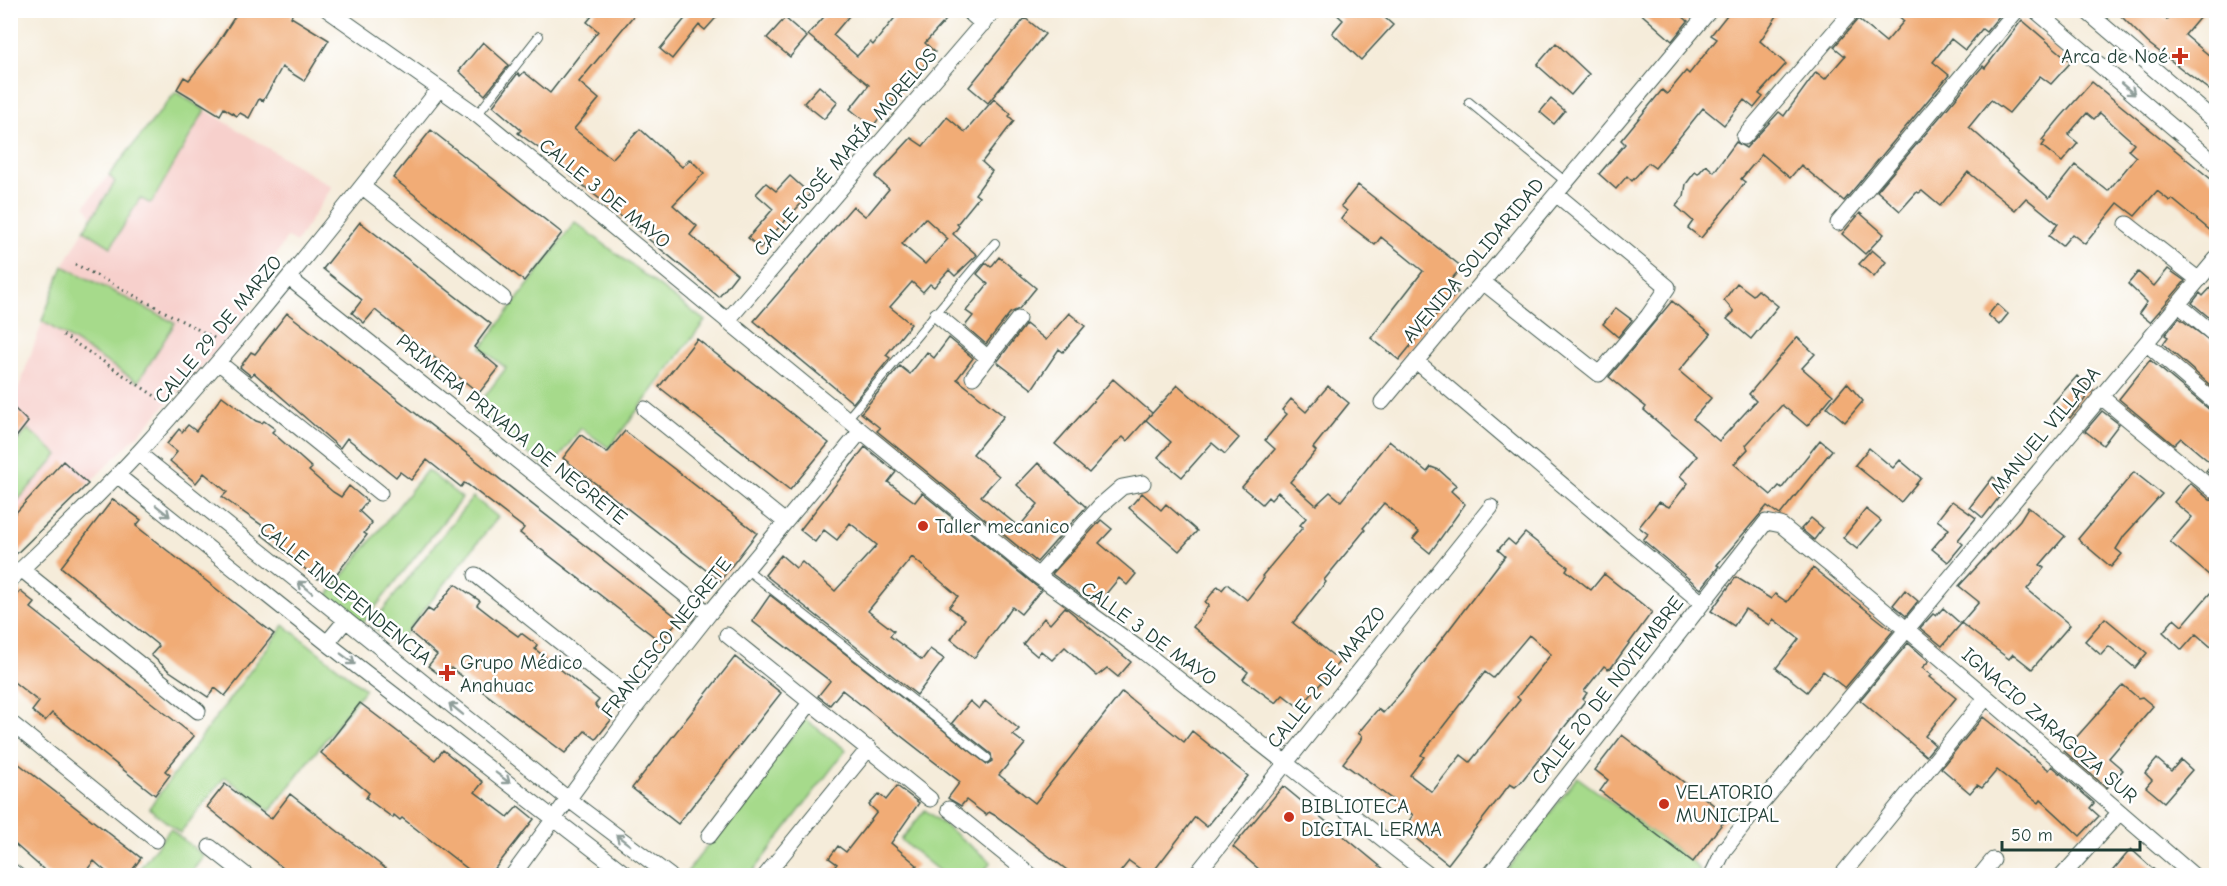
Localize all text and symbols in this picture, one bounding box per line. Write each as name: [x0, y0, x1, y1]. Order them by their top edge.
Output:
street label: CALLE JOSÉ MARÍA MORELOS: [749, 44, 942, 261]
place label: Arca de Noé: [2061, 45, 2168, 68]
marker: Arca de Noé: [2173, 49, 2187, 63]
one-way arrow: [2120, 82, 2135, 96]
street label: CALLE 3 DE MAYO: [535, 134, 675, 253]
street label: AVENIDA SOLIDARIDAD: [1398, 173, 1549, 347]
street label: CALLE 29 DE MARZO: [150, 251, 287, 408]
street label: PRIMERA PRIVADA DE NEGRETE: [392, 329, 632, 530]
street label: MANUEL VILLADA: [1986, 362, 2105, 498]
one-way arrow: [155, 505, 171, 518]
place label: Taller mecanico: [935, 515, 1070, 538]
street label: CALLE INDEPENDENCIA: [255, 517, 436, 670]
marker: Taller mecanico: [916, 519, 930, 533]
street label: FRANCISCO NEGRETE: [597, 553, 736, 722]
street label: CALLE 3 DE MAYO: [1077, 577, 1221, 690]
one-way arrow: [297, 581, 313, 594]
street label: CALLE 20 DE NOVIEMBRE: [1527, 592, 1688, 789]
street label: CALLE 2 DE MARZO: [1262, 602, 1390, 753]
street label: IGNACIO ZARAGOZA SUR: [1957, 643, 2142, 808]
place label: Grupo Médico Anahuac: [460, 651, 583, 697]
one-way arrow: [340, 653, 356, 666]
marker: Grupo Médico Anahuac: [438, 664, 456, 682]
one-way arrow: [449, 703, 465, 716]
one-way arrow: [495, 771, 511, 784]
place label: VELATORIO MUNICIPAL: [1676, 781, 1779, 827]
place label: BIBLIOTECA DIGITAL LERMA: [1301, 795, 1442, 841]
marker: VELATORIO MUNICIPAL: [1657, 797, 1671, 811]
marker: BIBLIOTECA DIGITAL LERMA: [1282, 810, 1296, 824]
scale bar: [2002, 814, 2140, 852]
text: 50 m: [2011, 825, 2053, 846]
one-way arrow: [615, 834, 631, 847]

